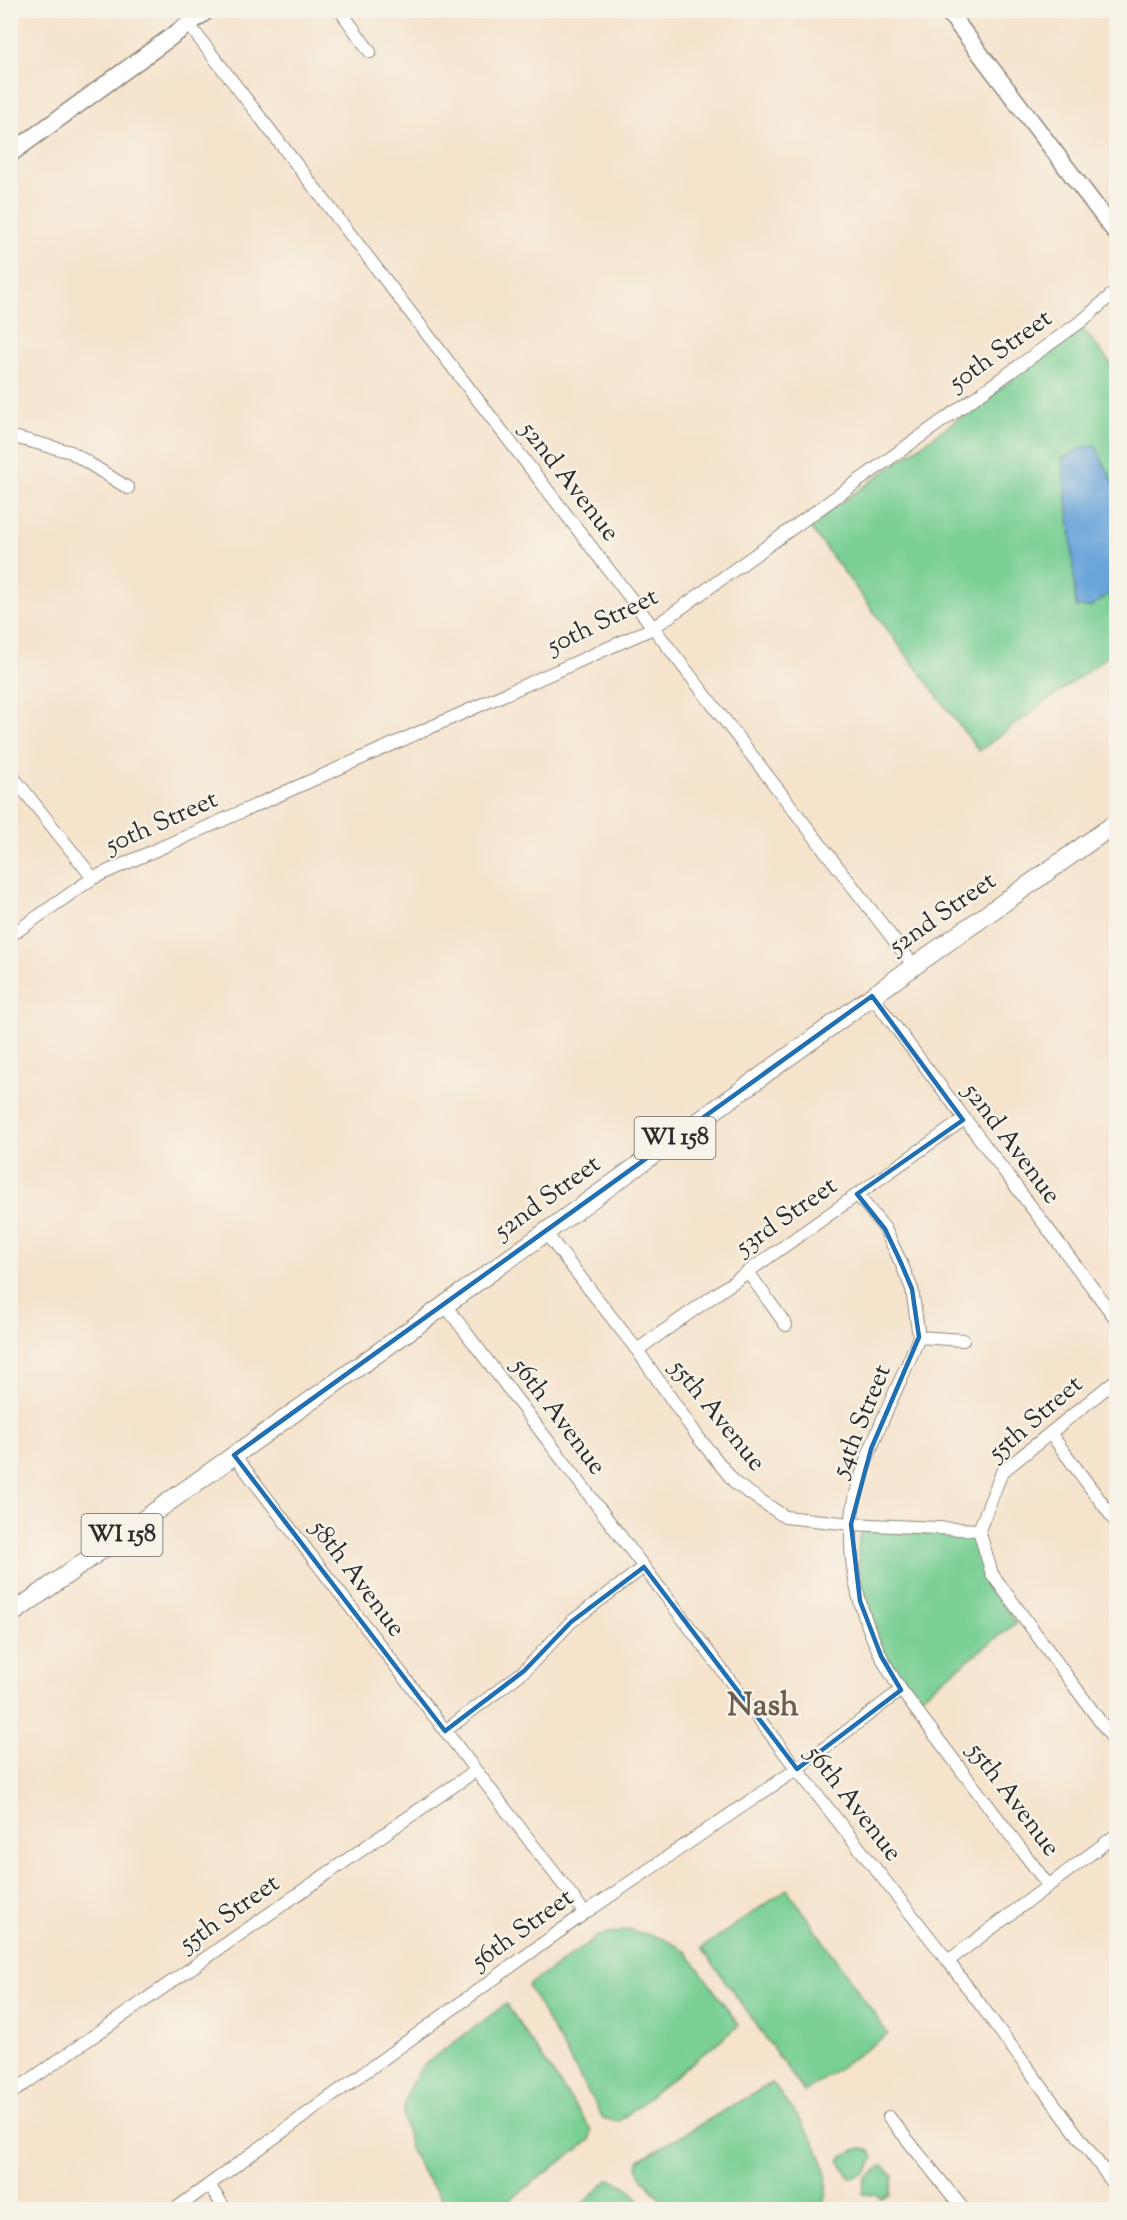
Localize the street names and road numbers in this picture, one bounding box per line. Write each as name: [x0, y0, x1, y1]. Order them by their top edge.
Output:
street label: 50th Street: [940, 301, 1060, 402]
street label: 52nd Avenue: [509, 413, 628, 550]
street label: 50th Street: [539, 579, 665, 666]
street label: 50th Street: [98, 782, 224, 865]
street label: 52nd Street: [880, 863, 1004, 966]
street label: 52nd Avenue: [952, 1074, 1069, 1212]
road number: WI 158: [634, 1117, 716, 1159]
street label: 52nd Street: [486, 1147, 609, 1250]
street label: 53rd Street: [727, 1168, 845, 1267]
street label: 56th Avenue: [500, 1349, 614, 1483]
street label: 55th Avenue: [659, 1351, 774, 1480]
street label: 54th Street: [822, 1359, 901, 1485]
street label: 55th Street: [979, 1367, 1092, 1472]
street label: 58th Avenue: [299, 1511, 413, 1645]
road number: WI 158: [82, 1514, 162, 1556]
street label: 55th Avenue: [957, 1734, 1068, 1865]
street label: 56th Avenue: [795, 1737, 910, 1870]
street label: 55th Street: [171, 1866, 288, 1963]
street label: 56th Street: [463, 1880, 582, 1981]

